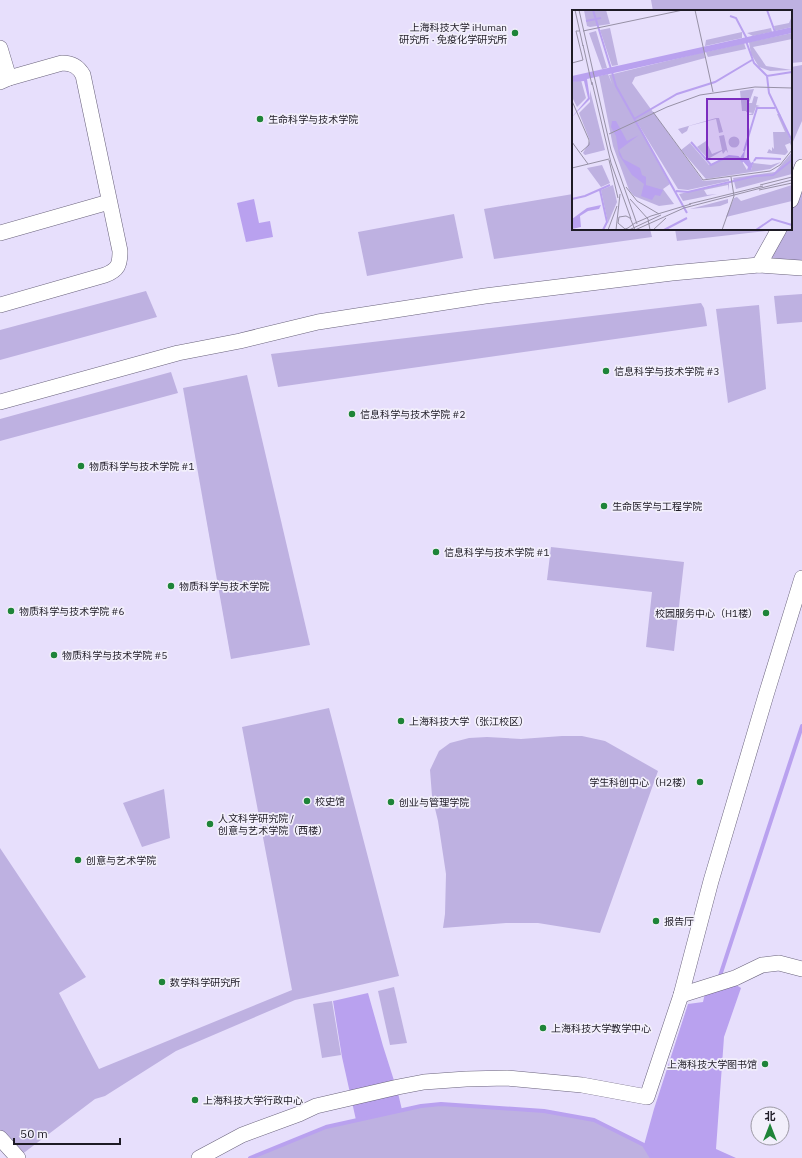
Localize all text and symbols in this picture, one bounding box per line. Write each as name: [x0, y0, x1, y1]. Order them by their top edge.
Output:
inset map: [572, 10, 792, 230]
place label: 上海科技大学 iHuman 研究所 · 免疫化学研究所: [399, 21, 507, 46]
marker: 上海科技大学 iHuman 研究所 · 免疫化学研究所: [510, 28, 520, 38]
place label: 生命科学与技术学院: [268, 113, 358, 126]
marker: 生命科学与技术学院: [255, 114, 265, 124]
place label: 信息科学与技术学院 #3: [614, 365, 720, 378]
marker: 信息科学与技术学院 #3: [601, 366, 611, 376]
place label: 信息科学与技术学院 #2: [360, 408, 466, 421]
marker: 信息科学与技术学院 #2: [347, 409, 357, 419]
place label: 物质科学与技术学院 #1: [89, 460, 195, 473]
marker: 物质科学与技术学院 #1: [76, 461, 86, 471]
place label: 生命医学与工程学院: [612, 500, 702, 513]
marker: 生命医学与工程学院: [599, 501, 609, 511]
place label: 信息科学与技术学院 #1: [444, 546, 550, 559]
marker: 信息科学与技术学院 #1: [431, 547, 441, 557]
place label: 物质科学与技术学院: [179, 580, 269, 593]
marker: 物质科学与技术学院: [166, 581, 176, 591]
place label: 物质科学与技术学院 #6: [19, 605, 125, 618]
marker: 物质科学与技术学院 #6: [6, 606, 16, 616]
place label: 校园服务中心（H1楼）: [655, 607, 758, 620]
marker: 校园服务中心（H1楼）: [761, 608, 771, 618]
place label: 物质科学与技术学院 #5: [62, 649, 168, 662]
marker: 物质科学与技术学院 #5: [49, 650, 59, 660]
place label: 上海科技大学（张江校区）: [409, 715, 529, 728]
marker: 上海科技大学（张江校区）: [396, 716, 406, 726]
place label: 学生科创中心（H2楼）: [589, 776, 692, 789]
marker: 学生科创中心（H2楼）: [695, 777, 705, 787]
place label: 校史馆: [315, 795, 345, 808]
marker: 校史馆: [302, 796, 312, 806]
place label: 创业与管理学院: [399, 796, 469, 809]
marker: 创业与管理学院: [386, 797, 396, 807]
place label: 人文科学研究院 / 创意与艺术学院（西楼）: [218, 812, 328, 837]
marker: 人文科学研究院 / 创意与艺术学院（西楼）: [205, 819, 215, 829]
place label: 创意与艺术学院: [86, 854, 156, 867]
marker: 创意与艺术学院: [73, 855, 83, 865]
place label: 报告厅: [664, 915, 694, 928]
marker: 报告厅: [651, 916, 661, 926]
place label: 数学科学研究所: [170, 976, 240, 989]
marker: 数学科学研究所: [157, 977, 167, 987]
place label: 上海科技大学教学中心: [551, 1022, 651, 1035]
marker: 上海科技大学教学中心: [538, 1023, 548, 1033]
place label: 上海科技大学图书馆: [667, 1058, 757, 1071]
marker: 上海科技大学图书馆: [760, 1059, 770, 1069]
place label: 上海科技大学行政中心: [203, 1094, 303, 1107]
marker: 上海科技大学行政中心: [190, 1095, 200, 1105]
north arrow: [750, 1106, 790, 1146]
text: 北: [765, 1109, 776, 1123]
scale bar: [14, 1120, 120, 1146]
text: 50 m: [20, 1126, 48, 1141]

